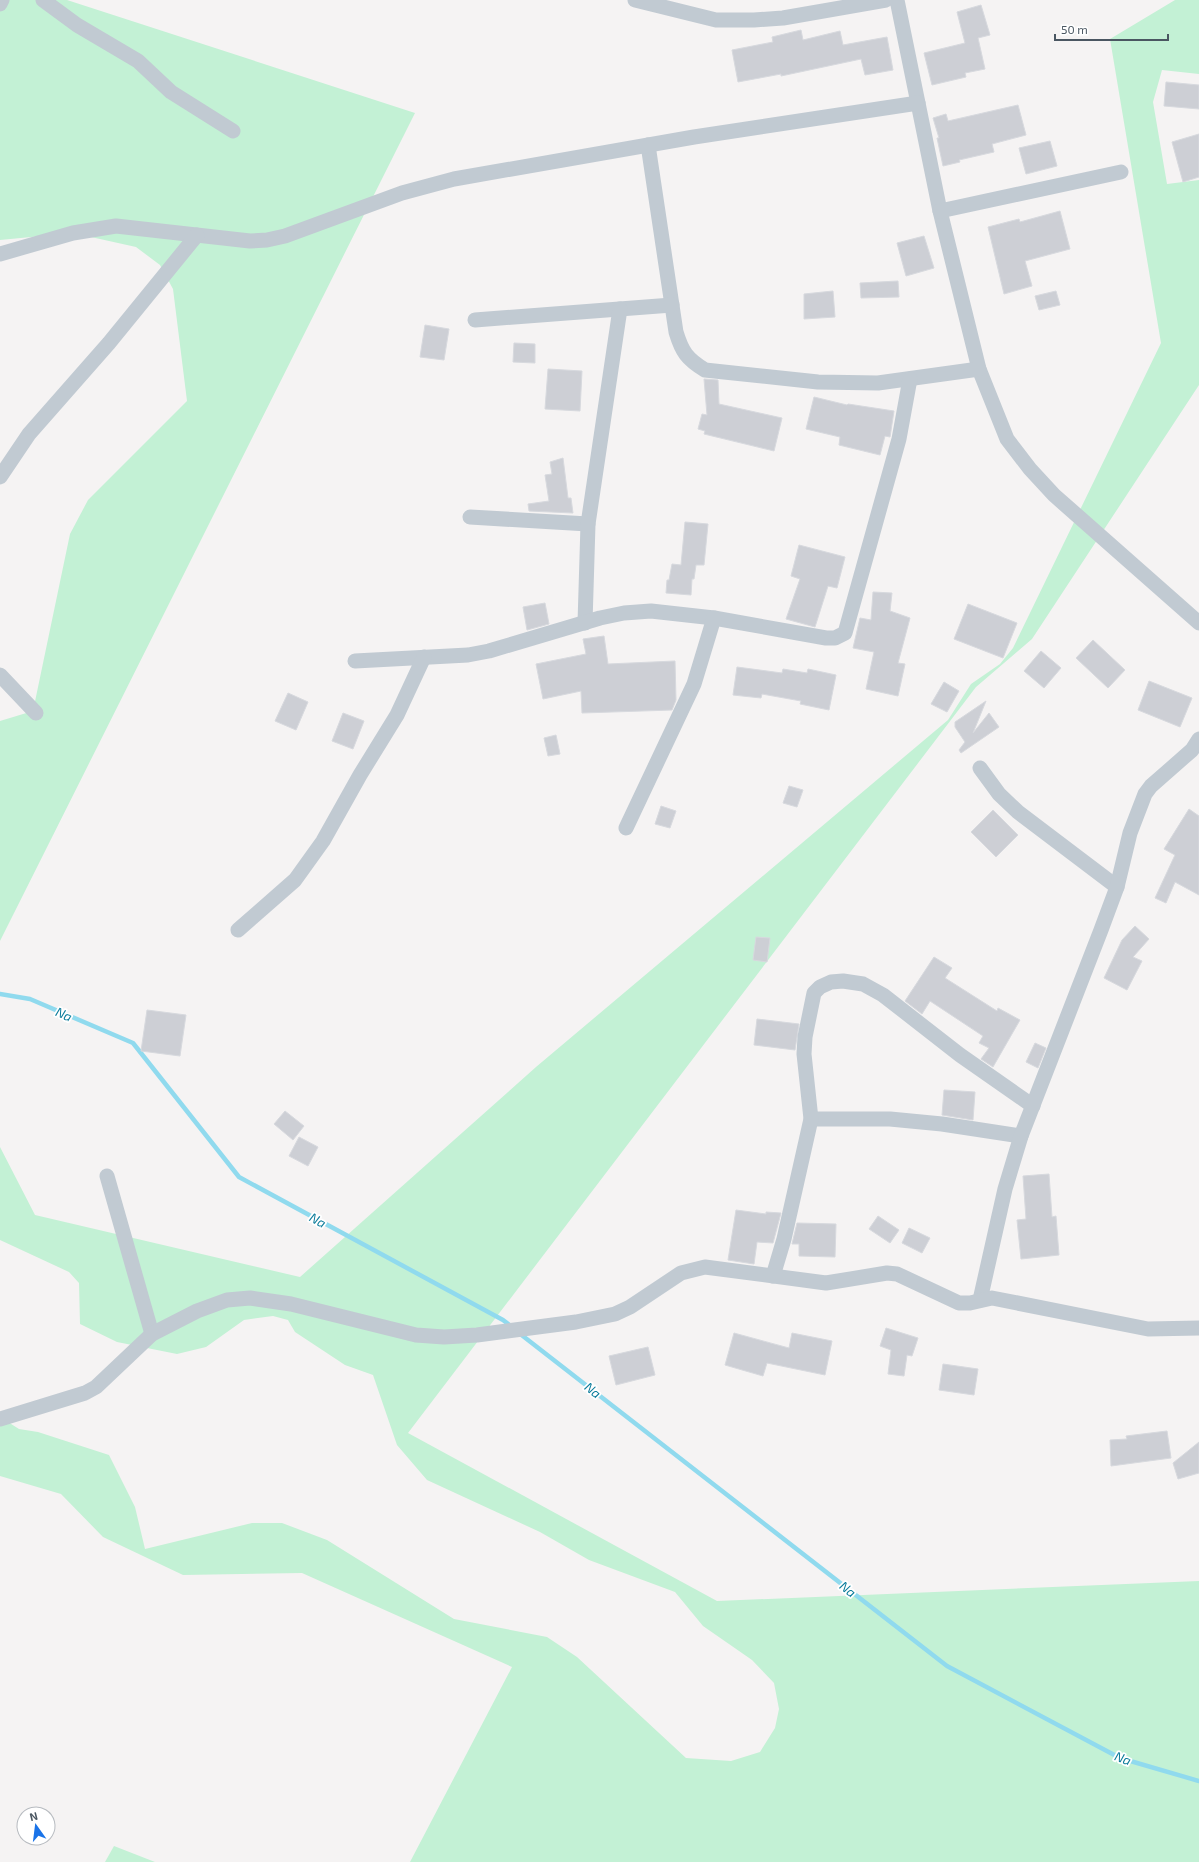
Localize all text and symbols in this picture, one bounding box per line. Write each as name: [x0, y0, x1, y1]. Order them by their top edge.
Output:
scale bar: [1055, 16, 1168, 42]
text: 50 m: [1061, 22, 1088, 36]
water label: Na: [53, 1003, 75, 1025]
water label: Na: [307, 1209, 329, 1231]
water label: Na: [582, 1379, 604, 1401]
water label: Na: [837, 1578, 859, 1600]
water label: Na: [1112, 1748, 1134, 1768]
north arrow: [16, 1806, 56, 1846]
text: N: [28, 1809, 39, 1823]

